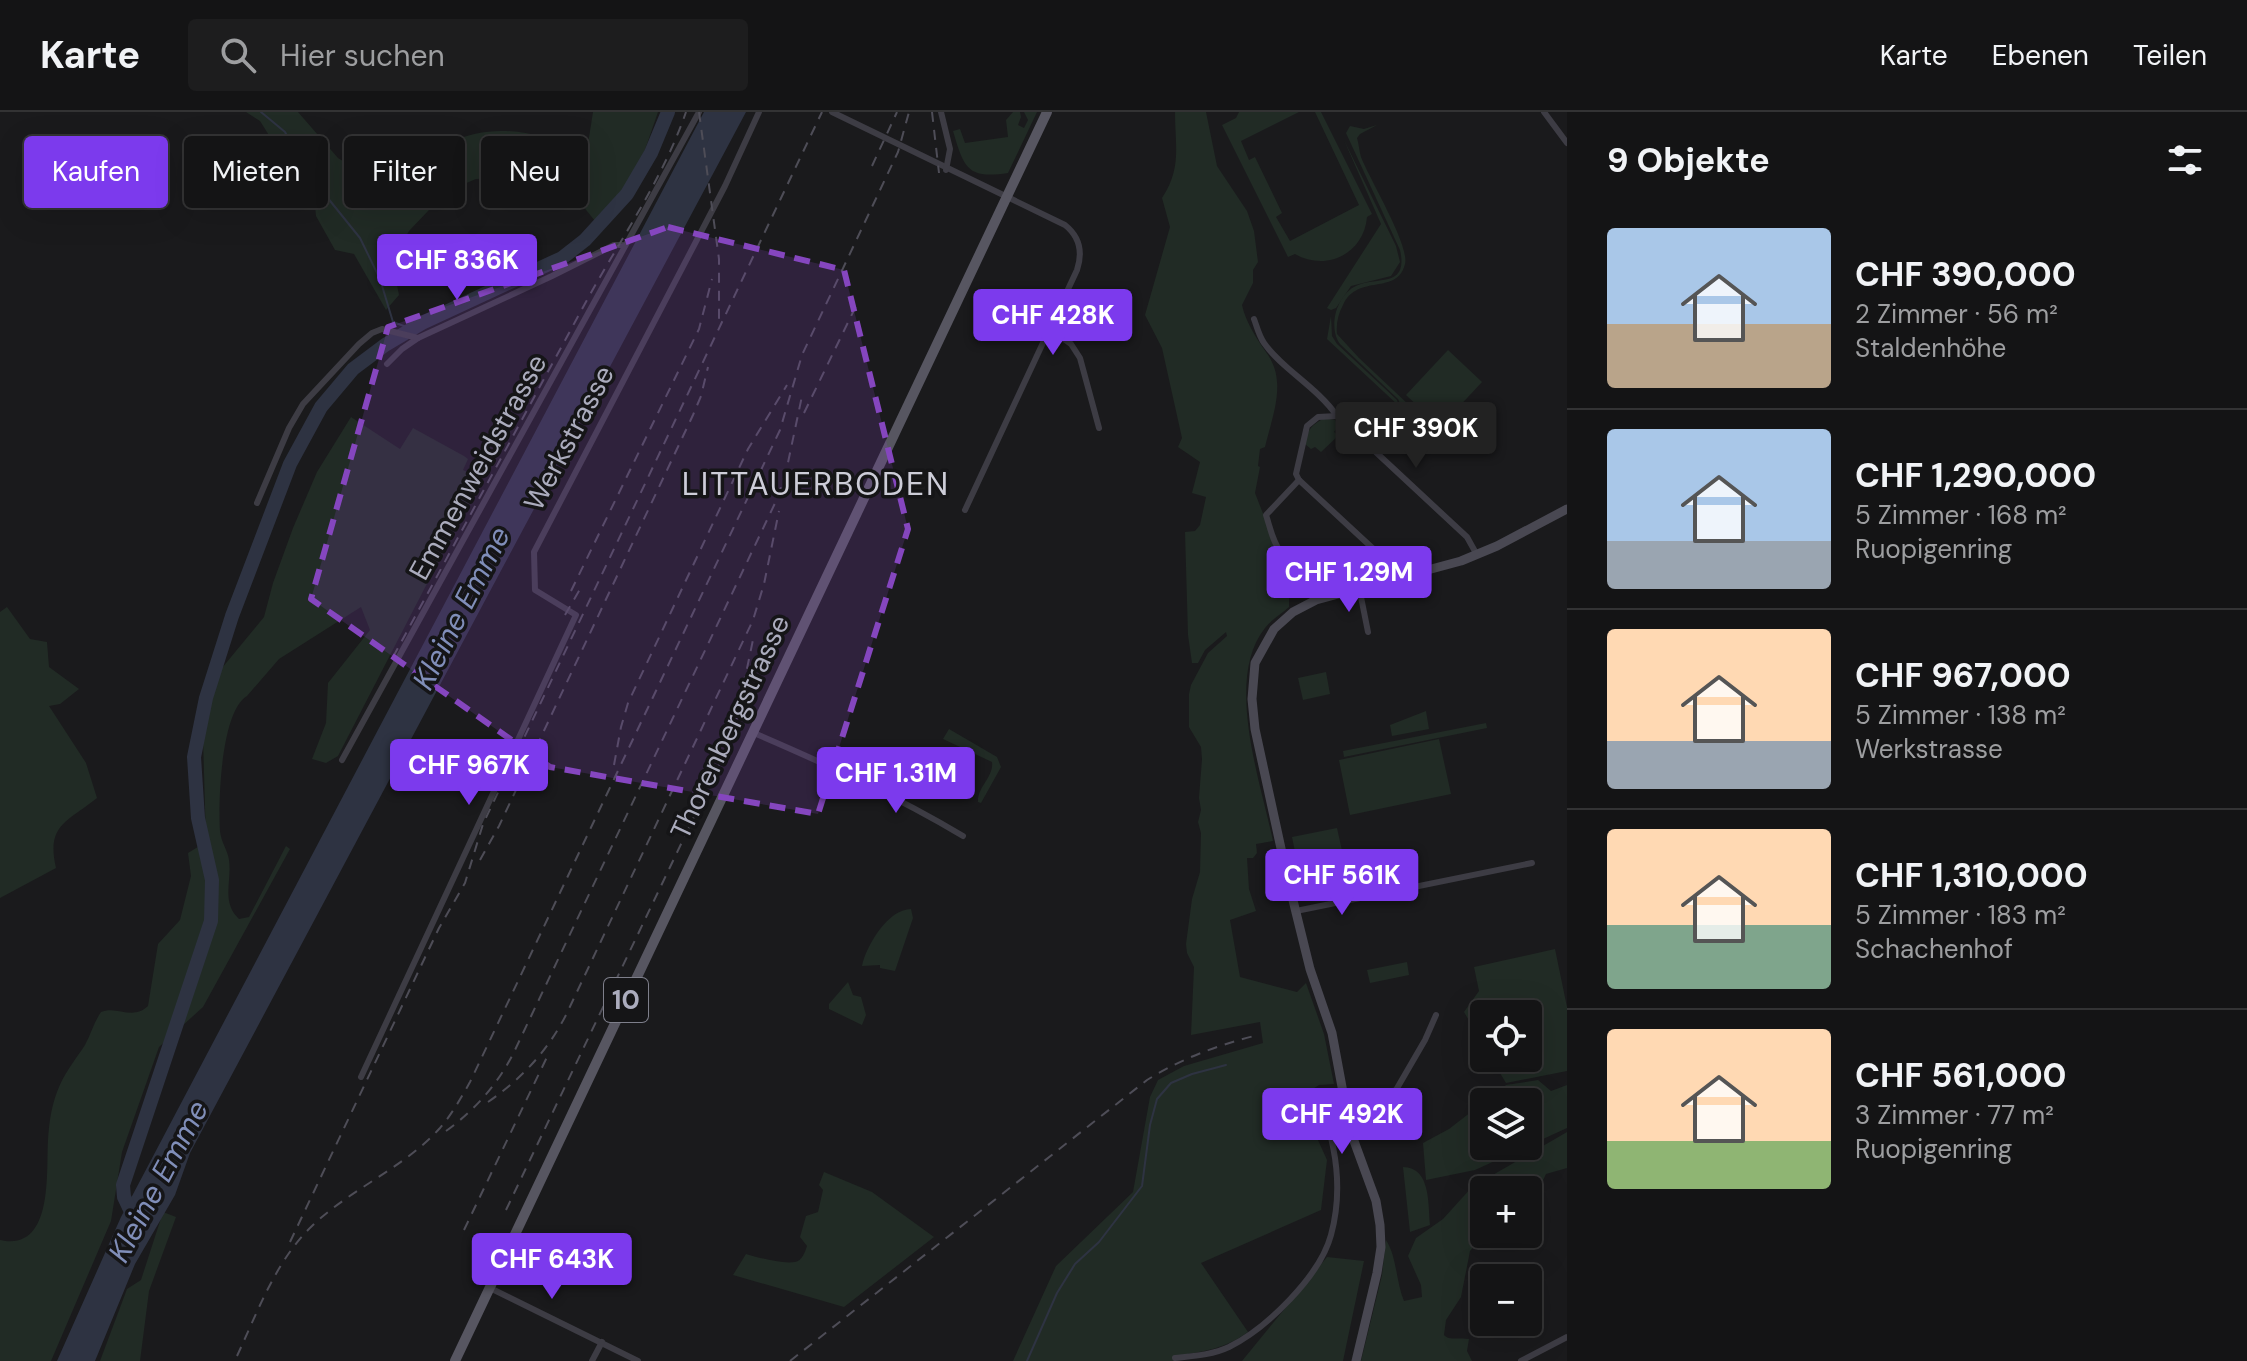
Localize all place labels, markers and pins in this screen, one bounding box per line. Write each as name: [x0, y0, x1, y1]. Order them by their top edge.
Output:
pin: CHF 836K: [374, 234, 540, 302]
pin: CHF 428K: [970, 289, 1136, 357]
pin: CHF 390K: [1333, 402, 1499, 470]
pin: CHF 1.29M: [1257, 546, 1441, 614]
pin: CHF 967K: [386, 739, 552, 807]
pin: CHF 1.31M: [804, 747, 988, 815]
pin: CHF 561K: [1259, 849, 1425, 917]
pin: CHF 492K: [1259, 1088, 1425, 1156]
pin: CHF 643K: [469, 1233, 635, 1301]

